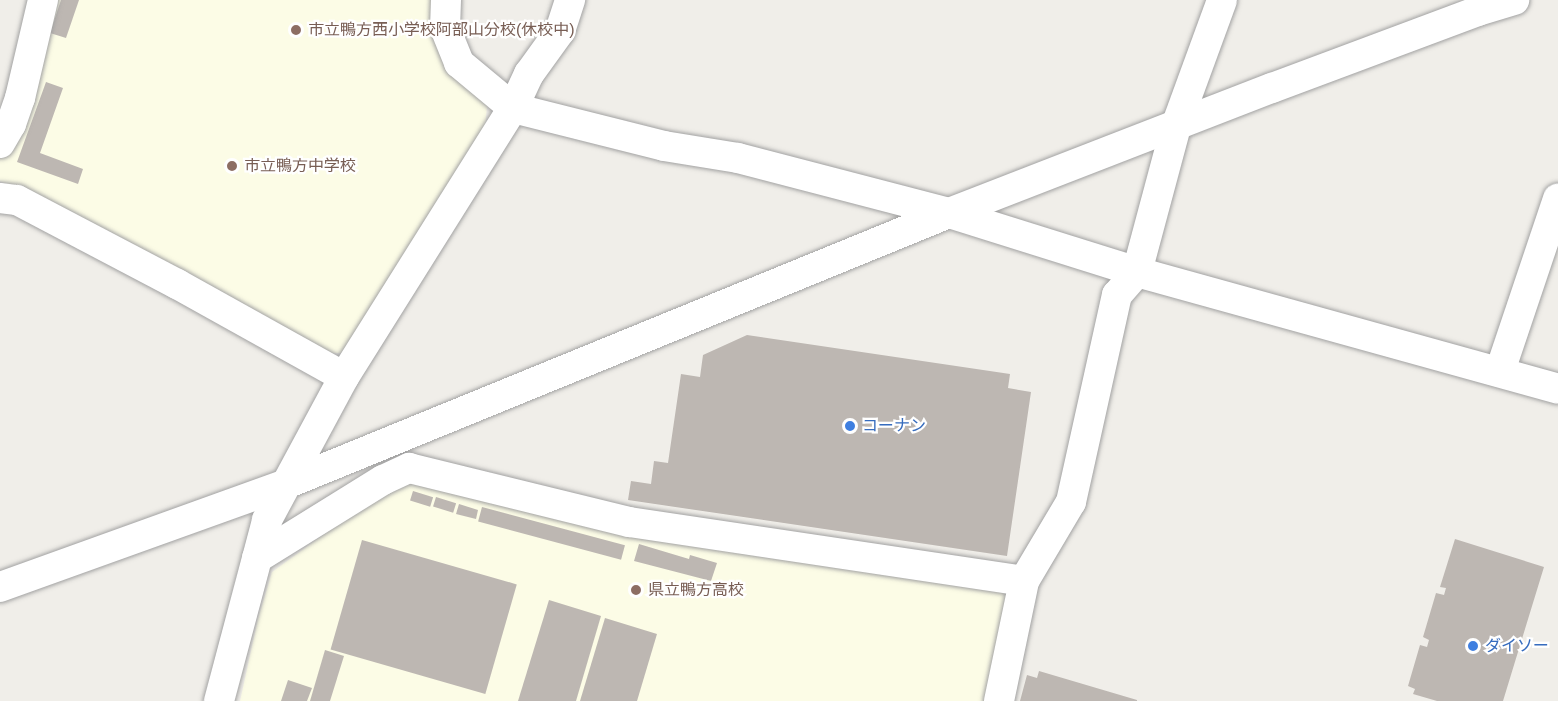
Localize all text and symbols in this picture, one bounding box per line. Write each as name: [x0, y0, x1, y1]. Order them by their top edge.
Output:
place label: 市立鴨方西小学校阿部山分校(休校中): [308, 20, 575, 40]
marker: 市立鴨方西小学校阿部山分校(休校中): [289, 23, 303, 37]
place label: 市立鴨方中学校: [244, 156, 356, 176]
marker: 市立鴨方中学校: [225, 159, 239, 173]
place label: コーナン: [862, 416, 926, 436]
marker: コーナン: [843, 419, 857, 433]
place label: 県立鴨方高校: [648, 580, 744, 600]
marker: 県立鴨方高校: [629, 583, 643, 597]
place label: ダイソー: [1485, 636, 1549, 656]
marker: ダイソー: [1466, 639, 1480, 653]

